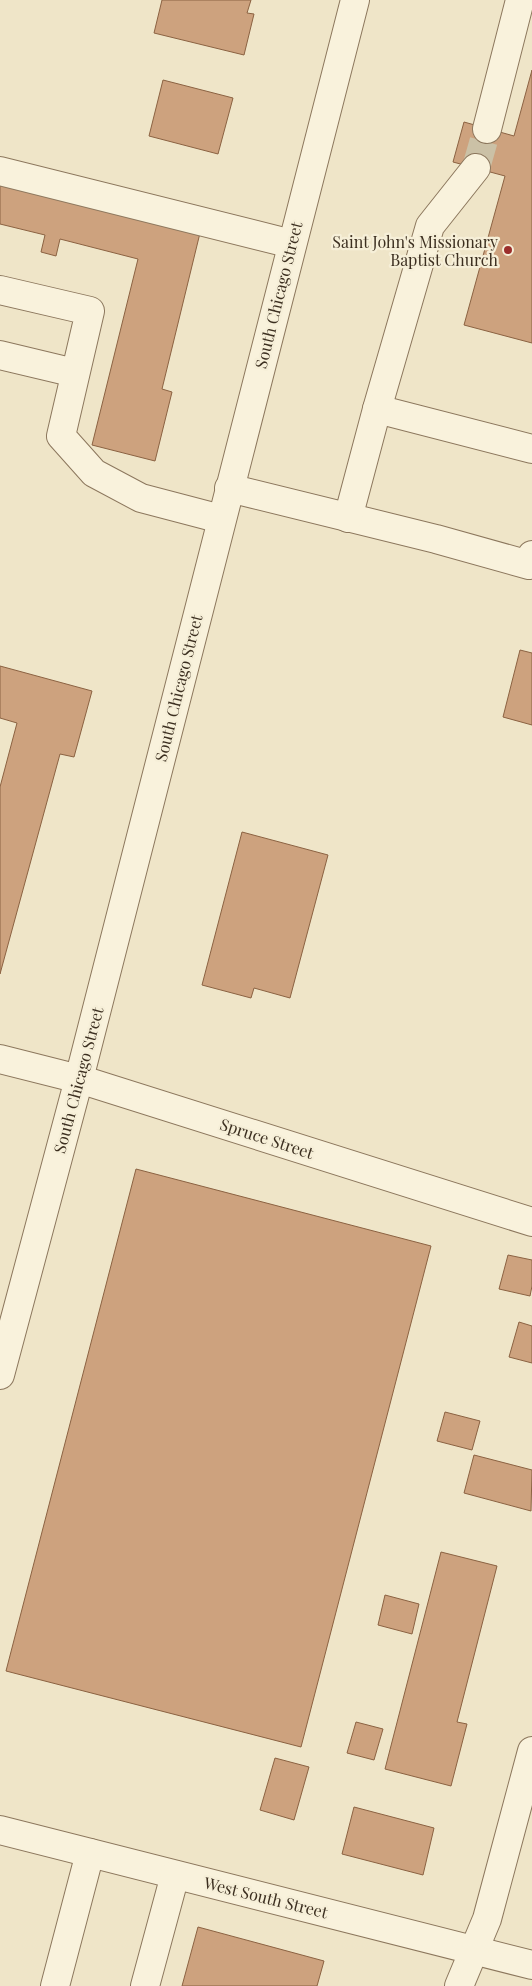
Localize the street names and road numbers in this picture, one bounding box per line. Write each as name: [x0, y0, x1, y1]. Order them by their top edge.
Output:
street label: South Chicago Street: [250, 219, 306, 371]
street label: South Chicago Street: [150, 612, 206, 764]
street label: South Chicago Street: [48, 1004, 108, 1155]
street label: Spruce Street: [218, 1113, 317, 1163]
street label: West South Street: [201, 1871, 330, 1923]

